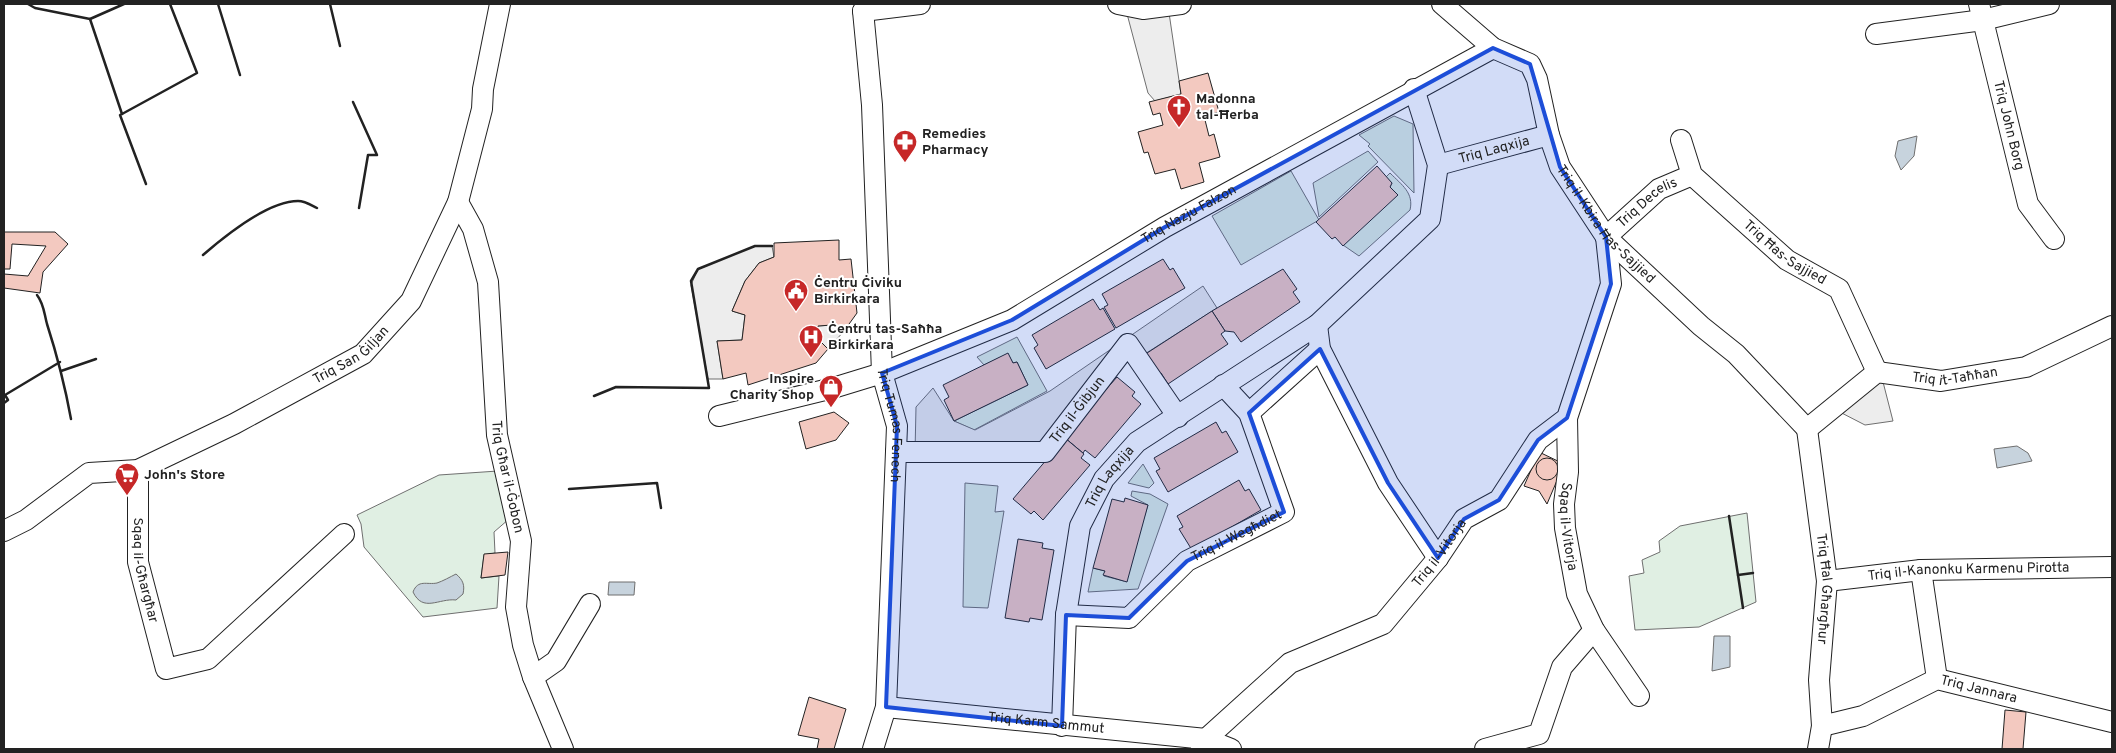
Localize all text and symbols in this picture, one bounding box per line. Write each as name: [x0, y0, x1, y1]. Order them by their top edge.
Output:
street label: Triq John Borg: [1990, 79, 2028, 172]
place label: Madonna tal-Ħerba: [1196, 91, 1259, 124]
church icon: Madonna tal-Ħerba: [1166, 94, 1192, 128]
place label: Remedies Pharmacy: [922, 126, 988, 159]
pharmacy icon: Remedies Pharmacy: [892, 129, 918, 163]
street label: Triq Laqxija: [1457, 132, 1531, 168]
street label: Triq il-Kbira Ħas-Sajjied: [1553, 162, 1659, 287]
street label: Triq Decelis: [1613, 174, 1680, 231]
street label: Triq Nazju Falzon: [1138, 181, 1239, 248]
street label: Triq Ħas-Sajjied: [1740, 216, 1829, 289]
place label: Ċentru Ċiviku Birkirkara: [814, 275, 902, 308]
public building icon: Ċentru Ċiviku Birkirkara: [783, 278, 809, 312]
place label: Ċentru tas-Saħħa Birkirkara: [828, 321, 942, 354]
street label: Triq San Ġiljan: [310, 323, 393, 388]
hospital icon: Ċentru tas-Saħħa Birkirkara: [798, 324, 824, 358]
street label: Triq it-Taħħan: [1911, 363, 1999, 390]
street label: Triq Tumas Fenech: [873, 368, 906, 483]
place label: Inspire Charity Shop: [730, 371, 814, 404]
street label: Triq il-Ġibjun: [1046, 373, 1109, 447]
shop icon: Inspire Charity Shop: [818, 374, 844, 408]
street label: Triq Għar il-Ġobon: [488, 420, 527, 535]
street label: Triq Laqxija: [1082, 442, 1138, 511]
supermarket icon: John's Store: [114, 462, 140, 496]
place label: John's Store: [144, 467, 225, 484]
street label: Sqaq il-Vitorja: [1555, 481, 1581, 572]
street label: Triq il-Wegħdiet: [1188, 506, 1285, 566]
street label: Triq il-Vitorja: [1409, 516, 1470, 591]
street label: Sqaq il-Għargħar: [129, 517, 162, 625]
street label: Triq Ħal Għargħur: [1812, 532, 1835, 645]
street label: Triq il-Kanonku Karmenu Pirotta: [1867, 559, 2070, 585]
street label: Triq Jannara: [1939, 672, 2019, 707]
street label: Triq Karm Sammut: [987, 709, 1105, 737]

